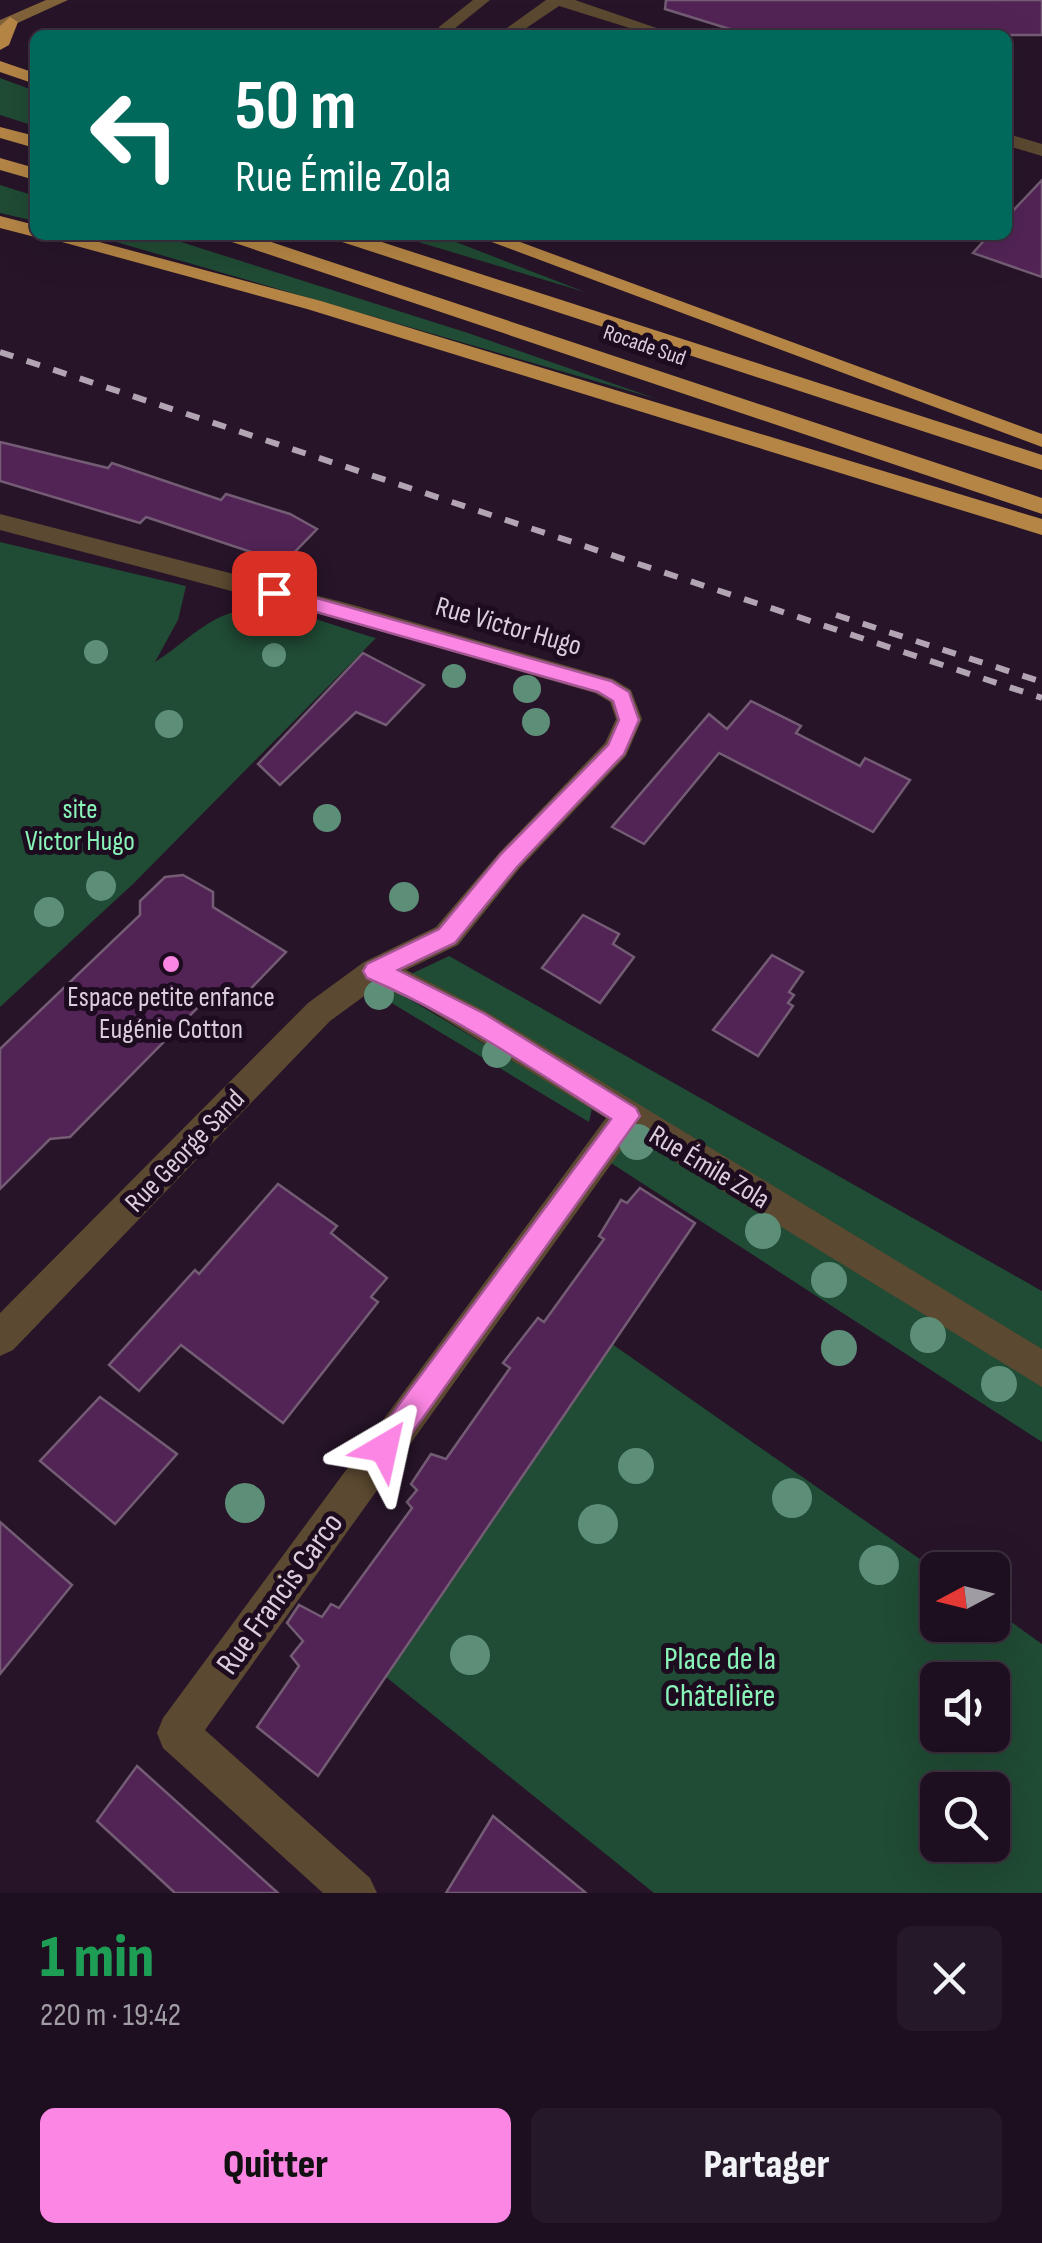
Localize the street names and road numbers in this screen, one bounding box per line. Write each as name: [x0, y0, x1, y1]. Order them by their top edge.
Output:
street label: Rocade Sud: [600, 319, 689, 372]
street label: Rue Victor Hugo: [432, 590, 585, 663]
street label: Rue George Sand: [118, 1083, 252, 1219]
street label: Rue Émile Zola: [643, 1118, 775, 1216]
street label: Rue Francis Carco: [209, 1506, 352, 1682]

